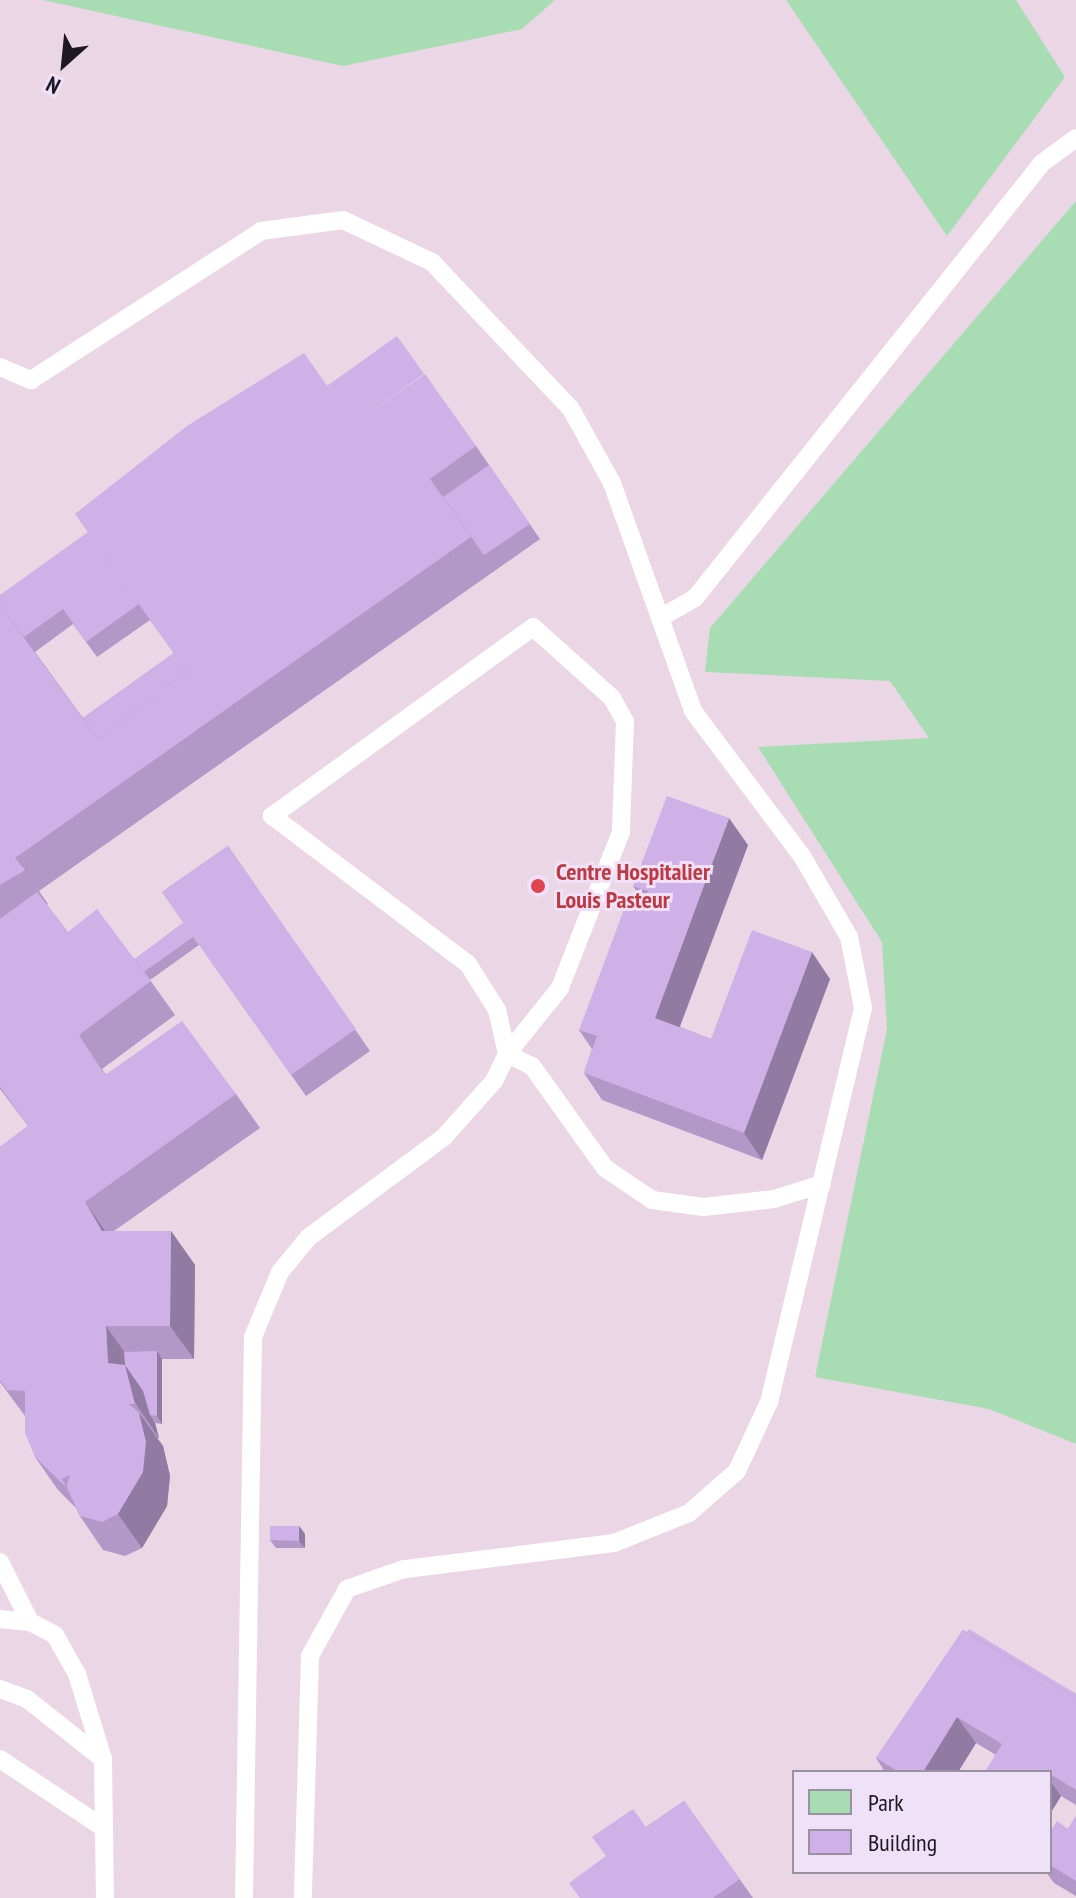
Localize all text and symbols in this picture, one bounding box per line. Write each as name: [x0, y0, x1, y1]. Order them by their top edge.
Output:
north arrow: [24, 24, 104, 104]
text: N: [41, 70, 65, 101]
place label: Centre Hospitalier Louis Pasteur: [556, 858, 710, 914]
marker: Centre Hospitalier Louis Pasteur: [527, 875, 549, 897]
legend: [792, 1770, 1052, 1874]
text: Park: [868, 1787, 904, 1818]
text: Building: [868, 1827, 937, 1858]

